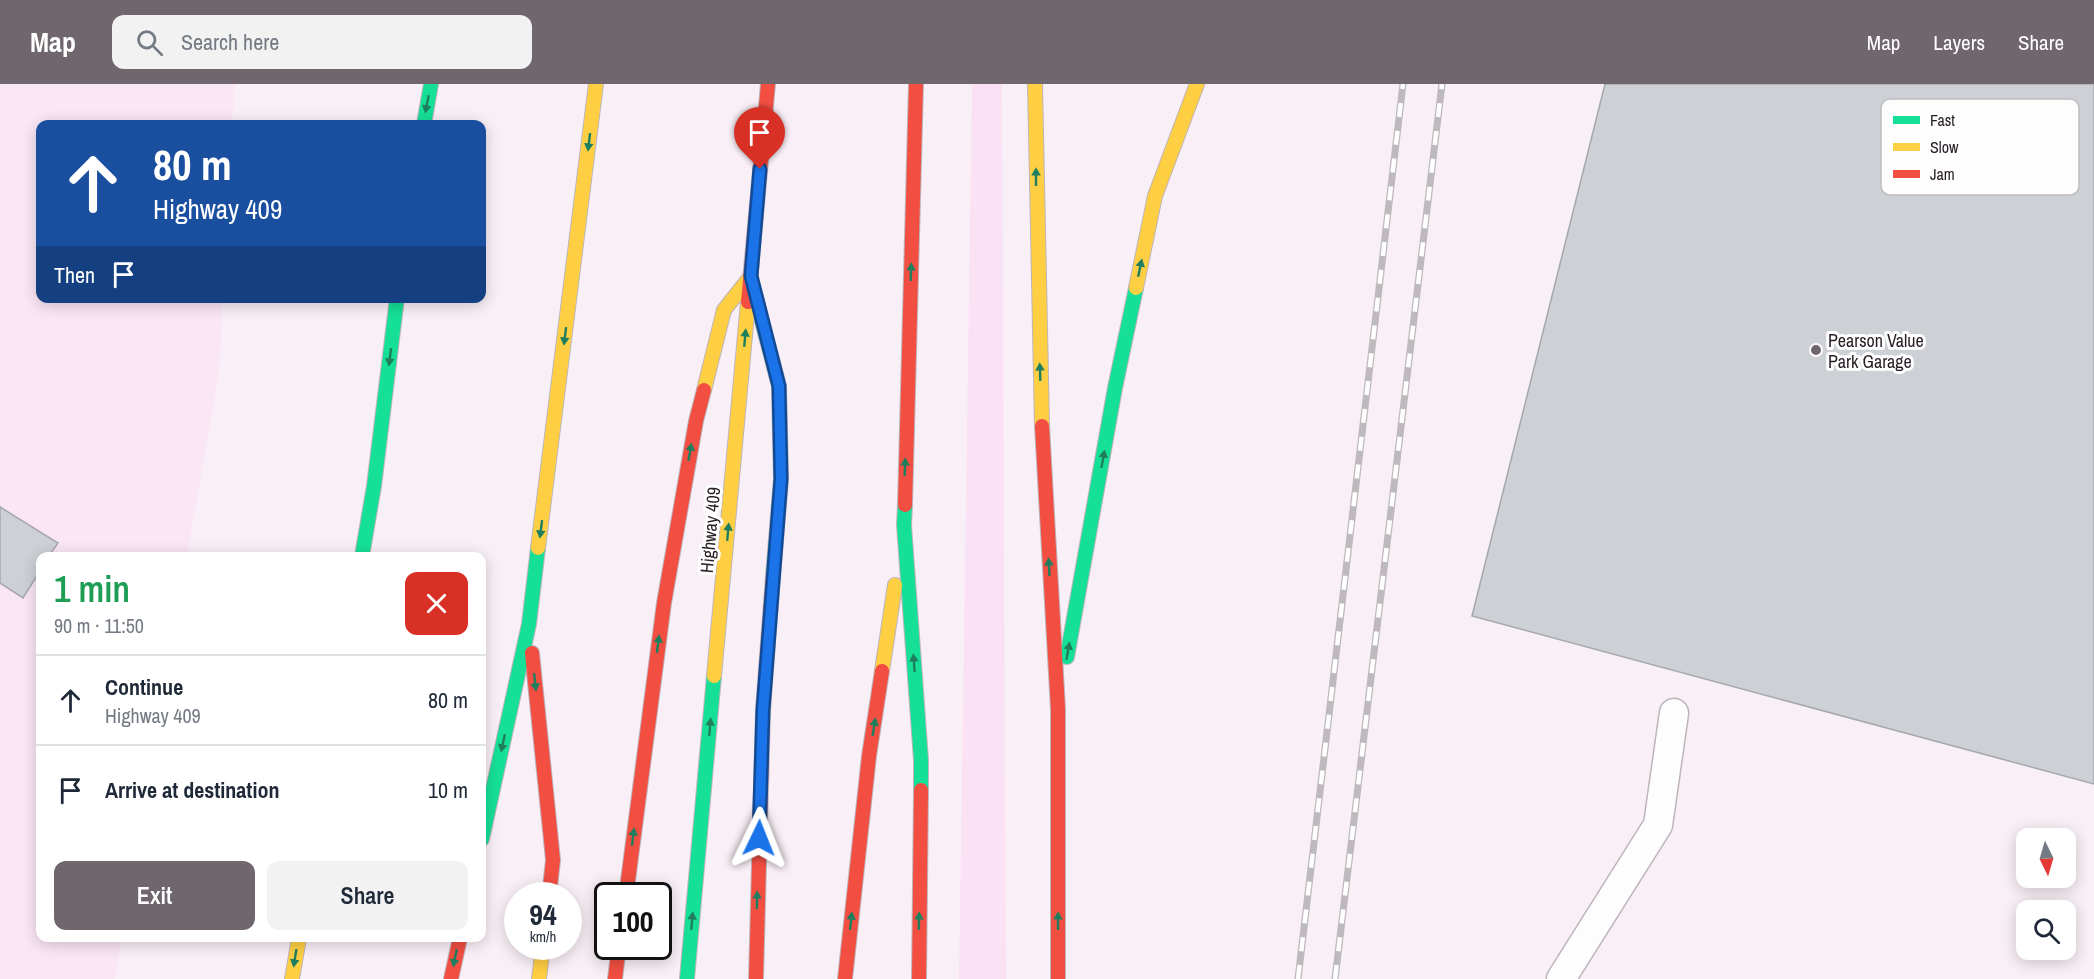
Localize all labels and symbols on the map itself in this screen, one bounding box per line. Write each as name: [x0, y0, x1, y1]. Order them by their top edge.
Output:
one-way arrow: [422, 95, 431, 114]
legend: [1881, 99, 2079, 195]
pin: [734, 107, 785, 169]
text: Fast: [1930, 109, 1955, 131]
one-way arrow: [584, 133, 594, 152]
text: Slow: [1930, 136, 1959, 158]
text: Jam: [1930, 163, 1955, 185]
one-way arrow: [1031, 168, 1040, 187]
one-way arrow: [1136, 258, 1145, 277]
one-way arrow: [906, 262, 915, 281]
one-way arrow: [560, 326, 570, 345]
place label: Pearson Value Park Garage: [1828, 328, 1924, 374]
one-way arrow: [740, 329, 750, 348]
marker: Pearson Value Park Garage: [1809, 343, 1823, 357]
one-way arrow: [385, 347, 395, 366]
one-way arrow: [1035, 362, 1044, 381]
one-way arrow: [686, 442, 695, 461]
one-way arrow: [1098, 450, 1107, 469]
one-way arrow: [901, 457, 910, 476]
street label: Highway 409: [694, 486, 726, 574]
one-way arrow: [536, 520, 545, 539]
one-way arrow: [723, 523, 732, 542]
one-way arrow: [1044, 557, 1054, 576]
one-way arrow: [654, 634, 663, 653]
one-way arrow: [1064, 642, 1073, 661]
one-way arrow: [909, 653, 918, 672]
one-way arrow: [530, 673, 540, 692]
one-way arrow: [705, 717, 715, 736]
one-way arrow: [869, 718, 878, 737]
one-way arrow: [497, 733, 507, 752]
position arrow: [727, 806, 791, 870]
one-way arrow: [629, 828, 638, 847]
north arrow: [2016, 828, 2076, 888]
speed limit sign: 100: [594, 882, 672, 960]
one-way arrow: [753, 890, 762, 909]
one-way arrow: [687, 911, 697, 930]
one-way arrow: [846, 911, 856, 930]
one-way arrow: [914, 911, 924, 930]
one-way arrow: [1053, 911, 1063, 930]
one-way arrow: [291, 949, 300, 968]
one-way arrow: [450, 949, 460, 968]

